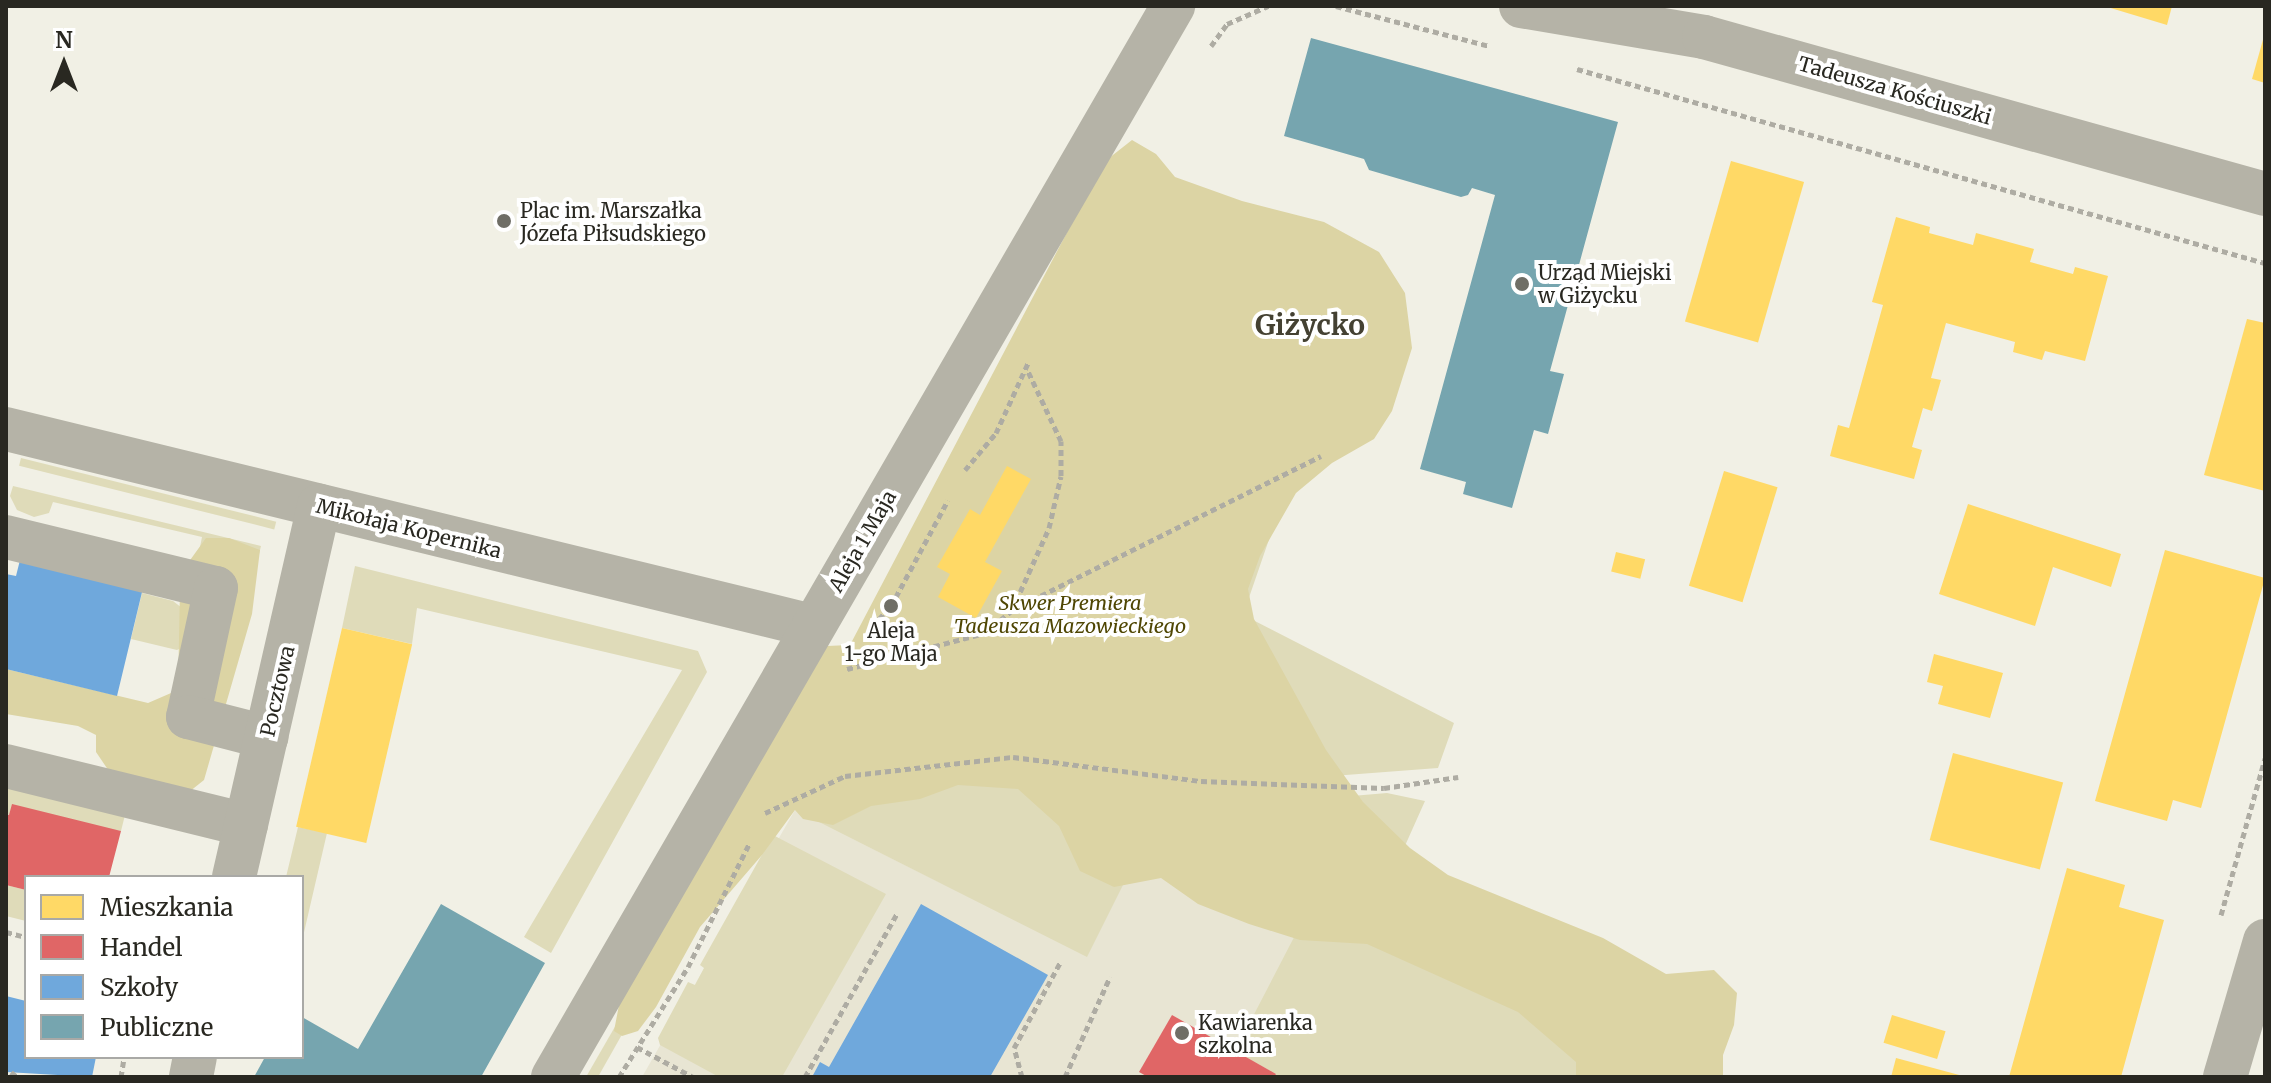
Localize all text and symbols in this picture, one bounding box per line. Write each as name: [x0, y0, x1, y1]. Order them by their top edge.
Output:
north arrow: [24, 24, 104, 104]
text: N: [55, 26, 73, 54]
street label: Tadeusza Kościuszki: [1796, 51, 1994, 129]
place label: Plac im. Marszałka Józefa Piłsudskiego: [520, 198, 706, 245]
marker: Plac im. Marszałka Józefa Piłsudskiego: [495, 212, 513, 230]
place label: Urząd Miejski w Giżycku: [1538, 260, 1672, 307]
marker: Urząd Miejski w Giżycku: [1513, 275, 1531, 293]
district label: Giżycko: [1255, 308, 1365, 342]
street label: Aleja 1 Maja: [823, 486, 901, 596]
street label: Mikołaja Kopernika: [314, 493, 504, 563]
park label: Skwer Premiera Tadeusza Mazowieckiego: [954, 591, 1186, 638]
marker: Aleja 1-go Maja: [882, 597, 900, 615]
place label: Aleja 1-go Maja: [844, 618, 938, 665]
street label: Pocztowa: [255, 643, 299, 739]
legend: [24, 875, 304, 1059]
text: Mieszkania: [100, 892, 233, 923]
text: Handel: [100, 932, 182, 963]
text: Szkoły: [100, 972, 178, 1003]
place label: Kawiarenka szkolna: [1198, 1010, 1313, 1057]
text: Publiczne: [100, 1012, 213, 1043]
marker: Kawiarenka szkolna: [1173, 1024, 1191, 1042]

